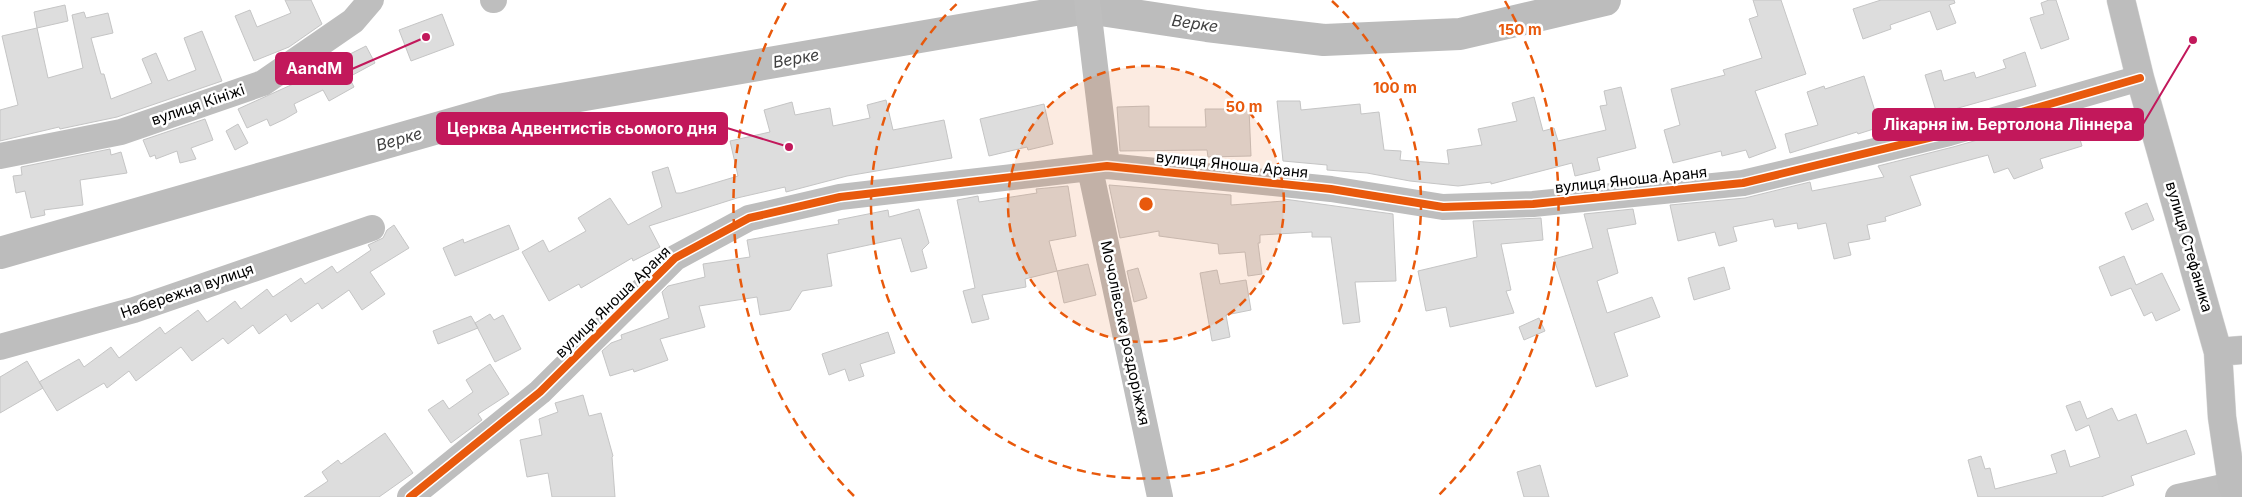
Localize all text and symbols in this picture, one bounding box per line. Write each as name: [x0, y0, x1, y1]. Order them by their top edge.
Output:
water label: Верке: [1170, 10, 1220, 36]
text: 150 m: [1498, 20, 1542, 39]
water label: Верке: [771, 44, 821, 72]
callout: AandM: [276, 53, 352, 84]
text: AandM: [286, 58, 342, 78]
text: 100 m: [1373, 78, 1417, 97]
street label: вулиця Кініжі: [149, 80, 247, 129]
text: 50 m: [1226, 97, 1262, 116]
callout: Лікарня ім. Бертолона Ліннера: [1873, 109, 2143, 140]
callout: Церква Адвентистів сьомого дня: [437, 113, 727, 144]
text: Лікарня ім. Бертолона Ліннера: [1883, 114, 2133, 134]
text: Церква Адвентистів сьомого дня: [447, 118, 717, 138]
water label: Верке: [374, 123, 424, 155]
street label: вулиця Яноша Араня: [1155, 147, 1309, 182]
street label: вулиця Яноша Араня: [1554, 162, 1708, 197]
street label: вулиця Стефаника: [2162, 179, 2217, 314]
centre of rings: [1137, 195, 1155, 213]
street label: Мочолівське роздоріжжя: [1097, 239, 1154, 427]
street label: вулиця Яноша Араня: [551, 242, 674, 362]
street label: Набережна вулиця: [118, 259, 256, 322]

